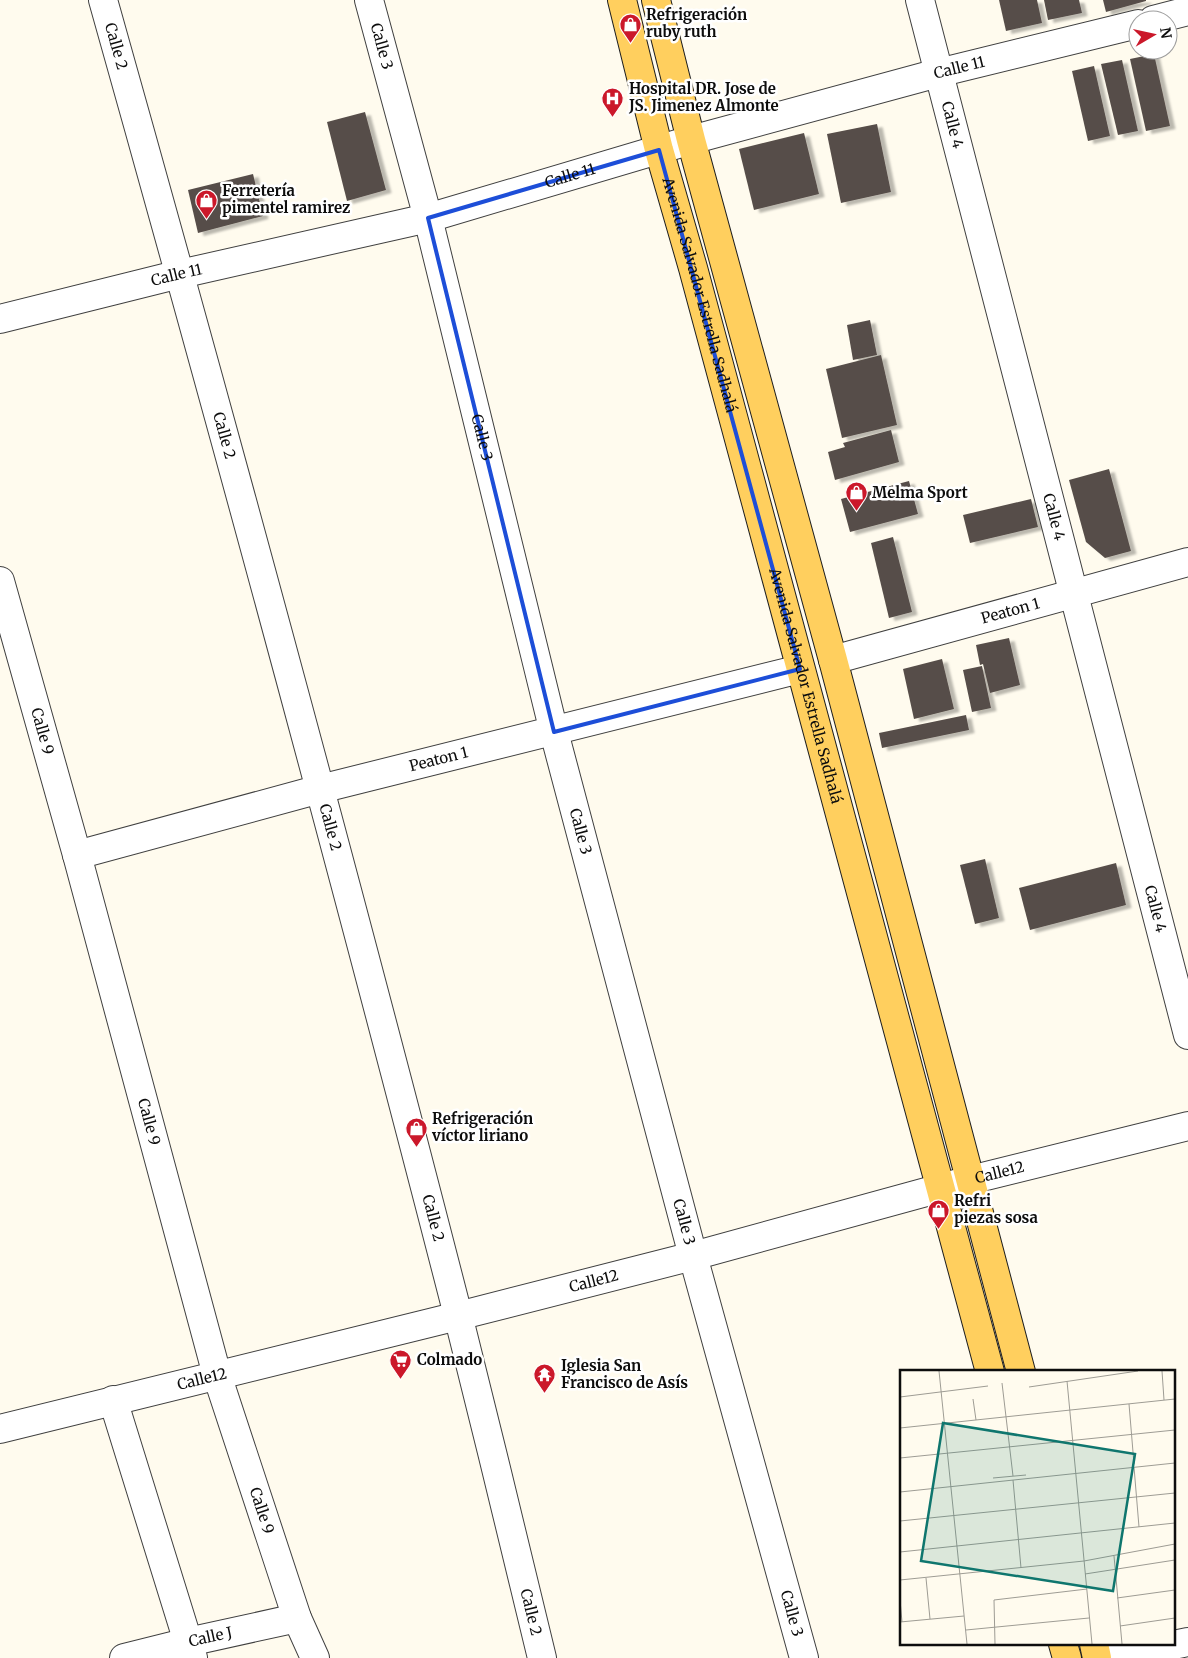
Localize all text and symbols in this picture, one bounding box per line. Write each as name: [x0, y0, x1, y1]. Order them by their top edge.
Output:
place label: Refrigeración ruby ruth: [646, 5, 747, 41]
north arrow: [1128, 10, 1178, 60]
shop icon: Refrigeración ruby ruth: [618, 12, 642, 43]
street label: Calle 2: [101, 21, 132, 72]
street label: Calle 3: [367, 21, 397, 72]
text: N: [1156, 26, 1176, 40]
street label: Calle 11: [932, 52, 987, 83]
place label: Hospital DR. Jose de JS. Jimenez Almonte: [628, 79, 779, 115]
hospital icon: Hospital DR. Jose de JS. Jimenez Almonte: [601, 86, 625, 117]
street label: Calle 4: [938, 99, 968, 150]
street label: Calle 11: [542, 159, 598, 192]
street label: Avenida Salvador Estrella Sadhalá: [658, 174, 741, 414]
place label: Ferretería pimentel ramirez: [222, 181, 350, 217]
shop icon: Ferretería pimentel ramirez: [194, 188, 218, 219]
street label: Calle 11: [149, 259, 204, 290]
street label: Calle 2: [209, 410, 240, 461]
street label: Calle 3: [467, 412, 497, 463]
shop icon: Melma Sport: [844, 481, 868, 512]
place label: Melma Sport: [872, 483, 968, 502]
street label: Calle 4: [1039, 491, 1070, 542]
street label: Avenida Salvador Estrella Sadhalá: [765, 565, 847, 806]
street label: Peaton 1: [979, 593, 1042, 628]
street label: Calle 9: [27, 705, 58, 757]
street label: Peaton 1: [407, 742, 470, 775]
street label: Calle 2: [315, 802, 346, 853]
street label: Calle 3: [566, 806, 596, 857]
street label: Calle 4: [1141, 883, 1171, 935]
street label: Calle 9: [134, 1096, 165, 1147]
place label: Refrigeración víctor liriano: [431, 1109, 533, 1145]
shop icon: Refrigeración víctor liriano: [404, 1116, 428, 1147]
street label: Calle12: [973, 1157, 1026, 1187]
place label: Refri piezas sosa: [954, 1191, 1038, 1227]
street label: Calle 2: [418, 1192, 449, 1243]
street label: Calle 3: [669, 1197, 700, 1247]
shop icon: Refri piezas sosa: [926, 1198, 950, 1229]
street label: Calle12: [567, 1265, 621, 1296]
supermarket icon: Colmado: [389, 1348, 413, 1379]
place label: Colmado: [417, 1350, 482, 1369]
place label: Iglesia San Francisco de Asís: [561, 1356, 688, 1392]
street label: Calle12: [175, 1363, 229, 1394]
temple icon: Iglesia San Francisco de Asís: [533, 1363, 557, 1394]
inset map: [900, 1370, 1176, 1646]
street label: Calle 9: [246, 1485, 279, 1536]
street label: Calle 2: [516, 1587, 546, 1638]
street label: Calle 3: [777, 1588, 808, 1639]
street label: Calle J: [187, 1622, 234, 1651]

